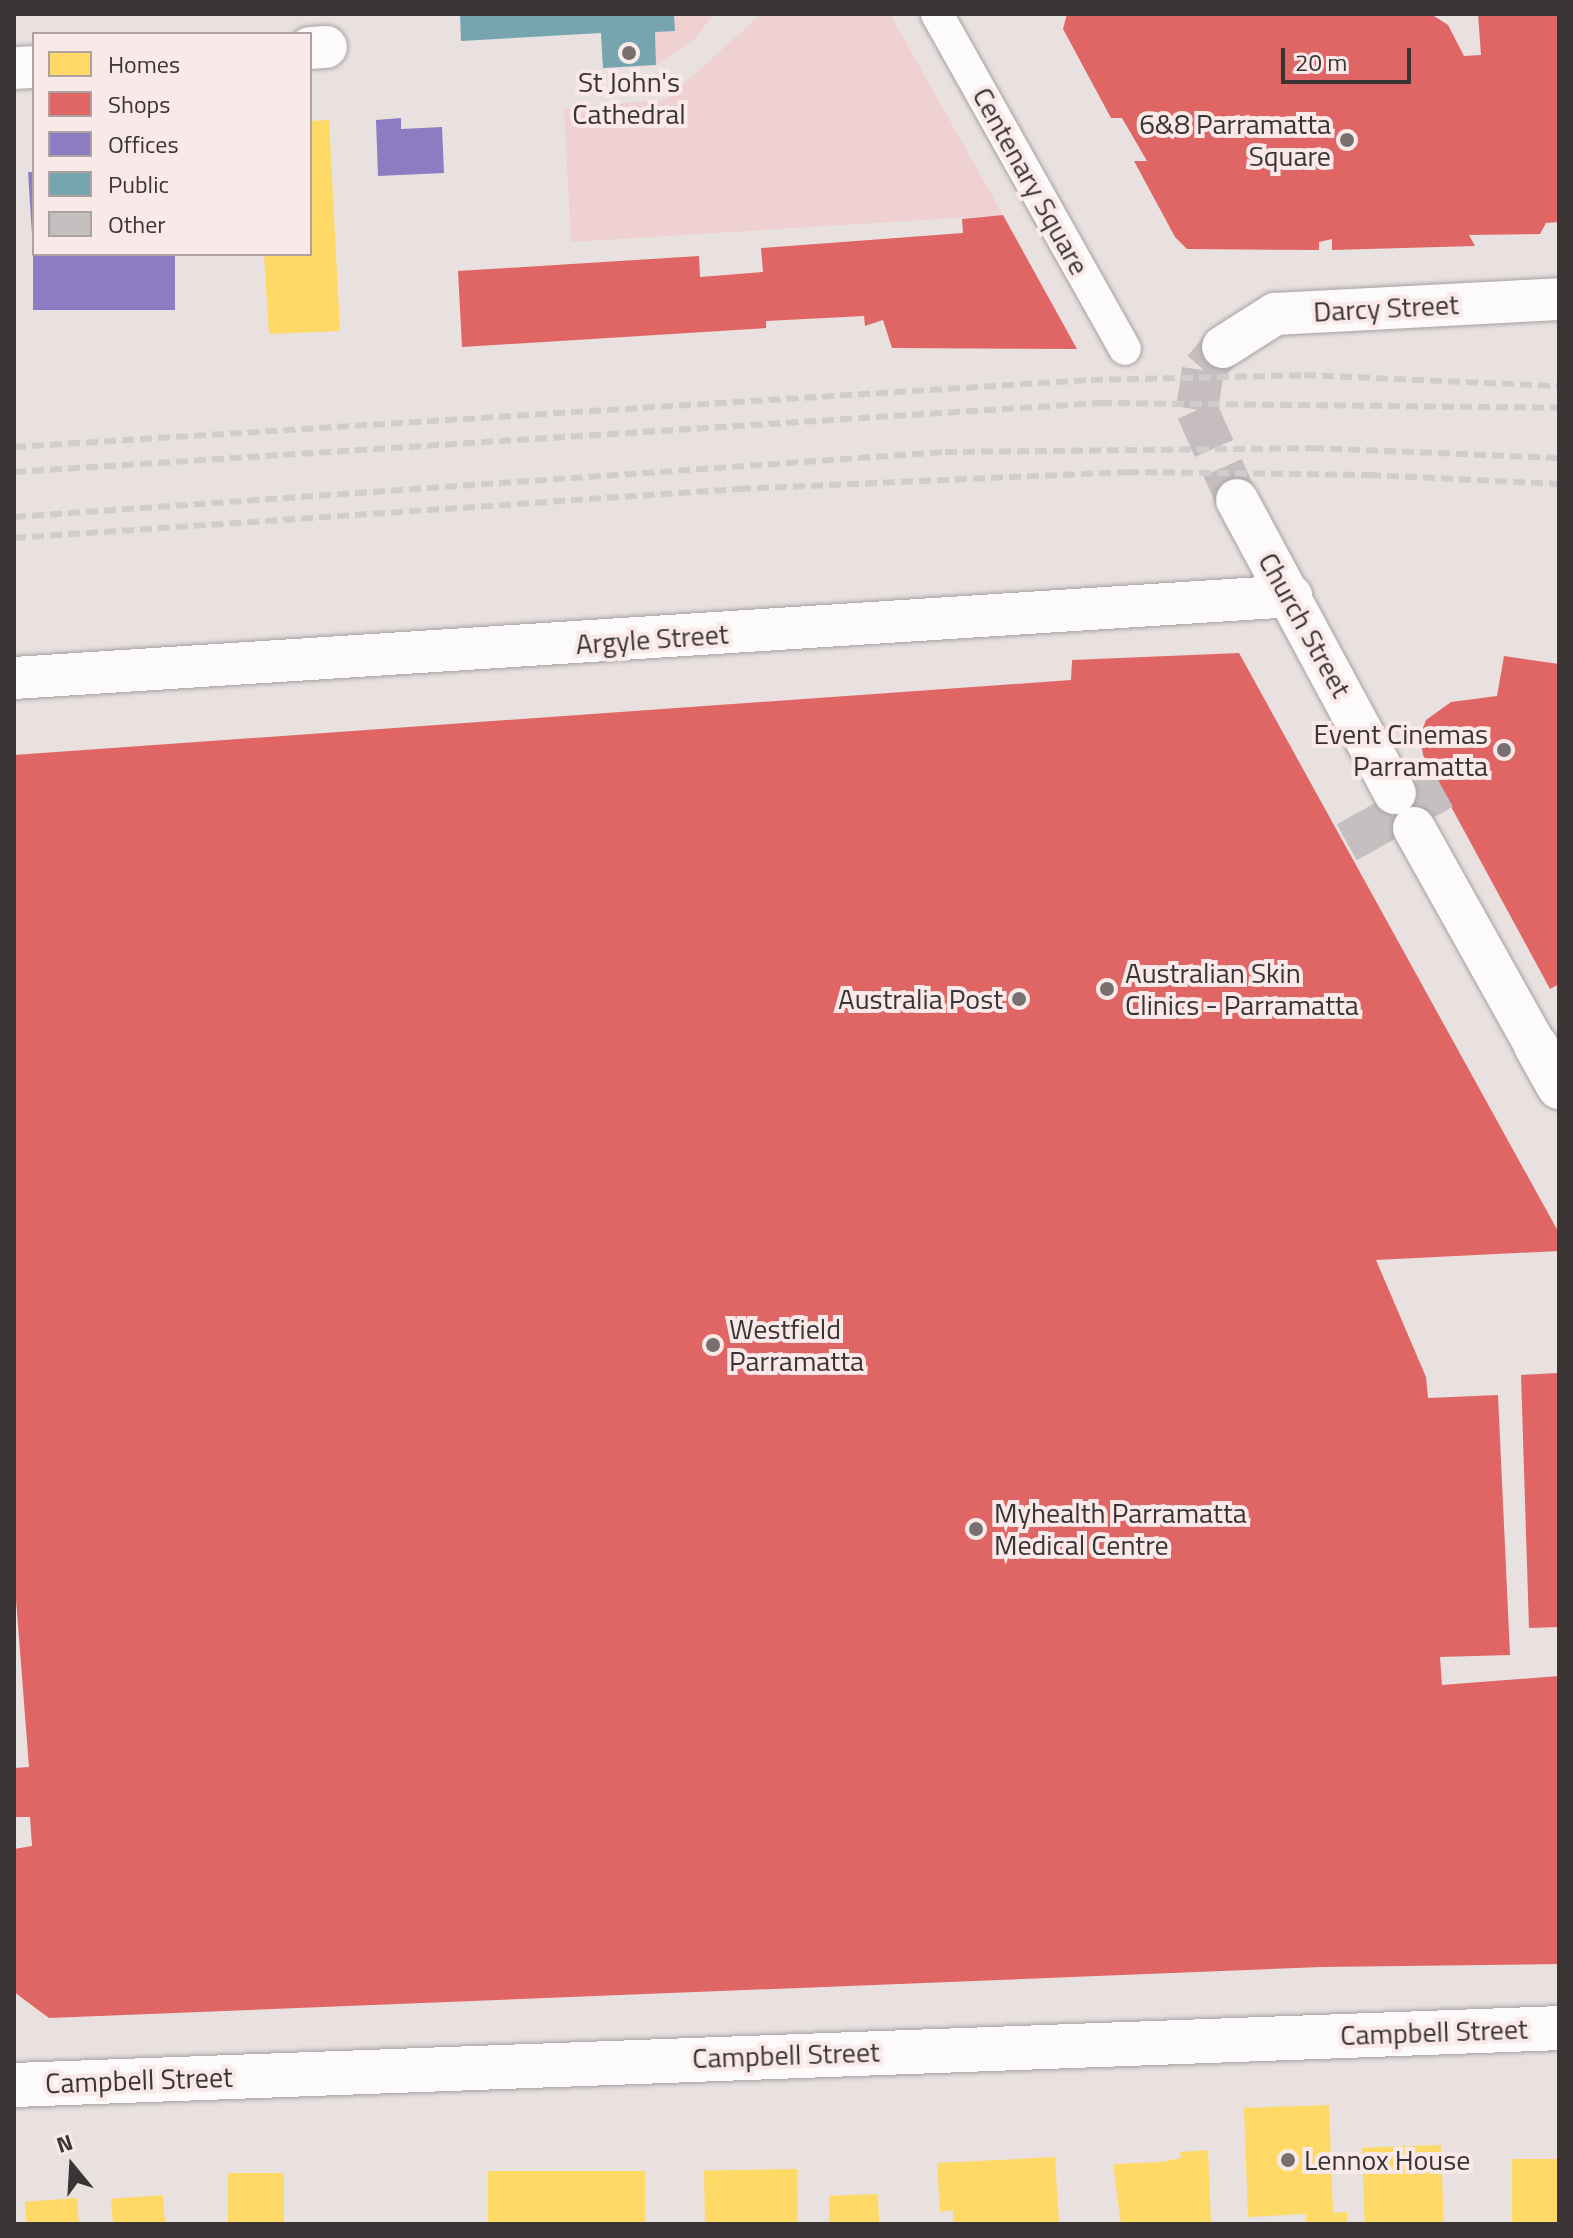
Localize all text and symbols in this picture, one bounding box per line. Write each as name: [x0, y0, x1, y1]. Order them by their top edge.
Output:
legend: [32, 32, 312, 256]
scale bar: [1285, 32, 1415, 82]
marker: St John's Cathedral: [620, 44, 638, 62]
text: 20 m: [1295, 44, 1347, 80]
text: Homes: [108, 46, 180, 82]
place label: St John's Cathedral: [572, 65, 686, 131]
street label: Centenary Square: [966, 82, 1096, 280]
text: Shops: [108, 86, 170, 122]
place label: 6&8 Parramatta Square: [1139, 107, 1331, 173]
text: Offices: [108, 126, 179, 162]
marker: 6&8 Parramatta Square: [1338, 131, 1356, 149]
text: Public: [108, 166, 169, 202]
text: Other: [108, 206, 166, 242]
street label: Darcy Street: [1312, 287, 1460, 329]
street label: Church Street: [1251, 547, 1359, 703]
street label: Argyle Street: [574, 617, 730, 661]
place label: Event Cinemas Parramatta: [1314, 717, 1488, 783]
marker: Event Cinemas Parramatta: [1495, 741, 1513, 759]
place label: Australian Skin Clinics - Parramatta: [1125, 956, 1359, 1022]
marker: Australian Skin Clinics - Parramatta: [1096, 978, 1118, 1000]
place label: Australia Post: [838, 982, 1003, 1016]
marker: Australia Post: [1010, 990, 1028, 1008]
place label: Westfield Parramatta: [729, 1312, 864, 1378]
marker: Westfield Parramatta: [704, 1336, 722, 1354]
place label: Myhealth Parramatta Medical Centre: [994, 1496, 1247, 1562]
marker: Myhealth Parramatta Medical Centre: [965, 1518, 987, 1540]
street label: Campbell Street: [1340, 2012, 1528, 2052]
street label: Campbell Street: [692, 2035, 880, 2075]
street label: Campbell Street: [45, 2060, 233, 2100]
text: N: [52, 2125, 77, 2162]
north arrow: [32, 2126, 112, 2206]
place label: Lennox House: [1304, 2143, 1470, 2177]
marker: Lennox House: [1279, 2151, 1297, 2169]

